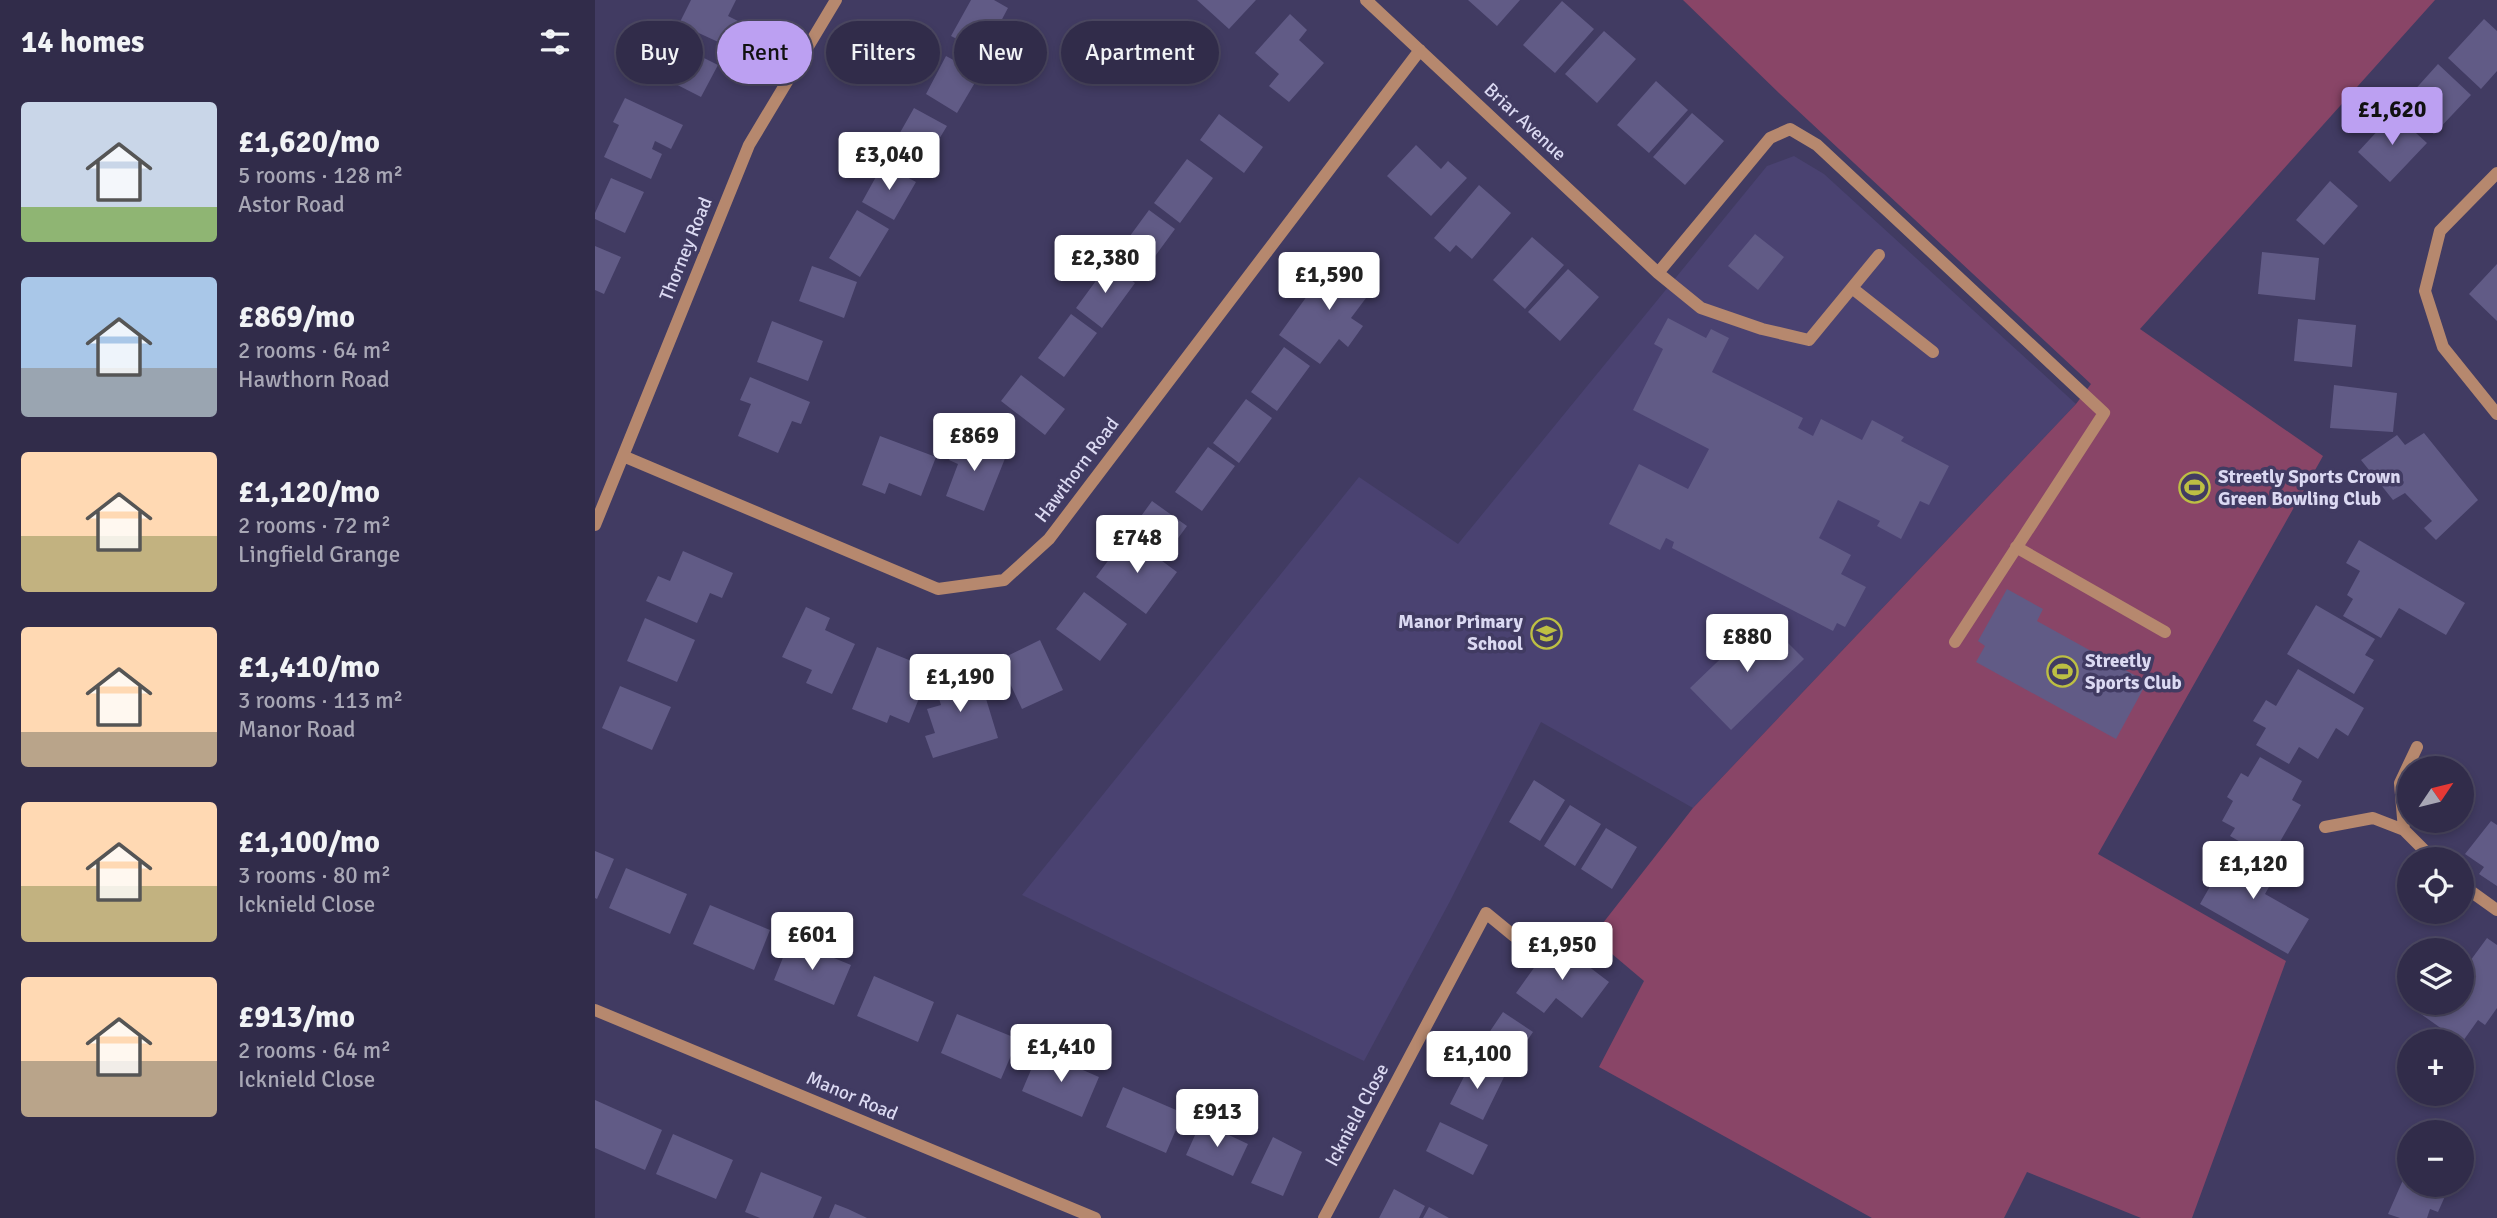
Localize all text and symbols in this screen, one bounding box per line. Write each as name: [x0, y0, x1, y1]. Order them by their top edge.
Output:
chip: Buy: [616, 21, 703, 84]
chip: Rent: [717, 21, 812, 84]
chip: Filters: [826, 21, 940, 84]
chip: New: [954, 21, 1047, 84]
chip: Apartment: [1061, 21, 1219, 84]
icon: filters: [536, 23, 574, 61]
text: 14 homes: [21, 24, 144, 61]
street label: Briar Avenue: [1479, 78, 1571, 166]
pin: £1,620: [2335, 88, 2449, 147]
text: £1,620: [2358, 95, 2426, 124]
text: £1,620/mo: [238, 124, 380, 161]
icon: home: [77, 130, 161, 214]
pin: £3,040: [832, 132, 946, 192]
text: £3,040: [855, 140, 923, 169]
text: 5 rooms · 128 m²: [238, 161, 403, 190]
text: Astor Road: [238, 190, 345, 219]
street label: Thorney Road: [654, 194, 718, 304]
pin: £2,380: [1048, 236, 1162, 295]
text: £2,380: [1071, 243, 1139, 272]
pin: £1,590: [1272, 252, 1386, 312]
text: £1,590: [1295, 260, 1363, 289]
text: £869/mo: [238, 299, 355, 336]
icon: home: [77, 305, 161, 389]
text: 2 rooms · 64 m²: [238, 336, 391, 365]
text: Hawthorn Road: [238, 365, 390, 394]
street label: Hawthorn Road: [1030, 413, 1124, 527]
pin: £869: [933, 414, 1015, 473]
text: £869: [949, 421, 999, 450]
place label: Streetly Sports Crown Green Bowling Club: [2218, 465, 2401, 511]
sports icon: Streetly Sports Crown Green Bowling Club: [2178, 471, 2212, 505]
text: £1,120/mo: [238, 474, 380, 511]
icon: home: [77, 480, 161, 564]
text: 2 rooms · 72 m²: [238, 511, 391, 540]
pin: £748: [1096, 516, 1178, 575]
text: £748: [1112, 523, 1162, 552]
text: Lingfield Grange: [238, 540, 400, 569]
place label: Manor Primary School: [1398, 610, 1524, 656]
pin: £880: [1706, 614, 1788, 674]
school or university icon: Manor Primary School: [1529, 616, 1563, 650]
text: £880: [1722, 622, 1772, 651]
text: £1,410/mo: [238, 649, 380, 686]
place label: Streetly Sports Club: [2085, 649, 2182, 695]
pin: £1,190: [903, 654, 1017, 714]
icon: home: [77, 655, 161, 739]
sports icon: Streetly Sports Club: [2045, 655, 2079, 689]
text: £1,190: [926, 662, 994, 691]
text: 3 rooms · 113 m²: [238, 686, 403, 715]
text: Manor Road: [238, 715, 356, 744]
north arrow: [2397, 756, 2475, 833]
map controls: [2397, 756, 2474, 1197]
text: £1,100/mo: [238, 824, 380, 861]
icon: home: [77, 830, 161, 914]
pin: £1,120: [2196, 842, 2310, 901]
button: locate: [2397, 847, 2474, 924]
text: £1,120: [2219, 849, 2287, 878]
text: 3 rooms · 80 m²: [238, 861, 391, 890]
text: Icknield Close: [238, 890, 375, 919]
pin: £601: [771, 912, 853, 972]
text: £601: [787, 920, 837, 949]
pin: £1,950: [1505, 922, 1619, 982]
text: £1,950: [1528, 930, 1596, 959]
button: layers: [2397, 938, 2474, 1015]
text: £913/mo: [238, 999, 355, 1036]
icon: home: [77, 1005, 161, 1089]
pin: £1,410: [1004, 1024, 1118, 1084]
button: +: [2397, 1029, 2474, 1106]
text: £1,410: [1027, 1032, 1095, 1061]
pin: £1,100: [1420, 1032, 1534, 1091]
text: 2 rooms · 64 m²: [238, 1036, 391, 1065]
text: £1,100: [1443, 1039, 1511, 1068]
street label: Icknield Close: [1320, 1059, 1394, 1171]
text: Icknield Close: [238, 1065, 375, 1094]
street label: Manor Road: [803, 1066, 901, 1126]
pin: £913: [1176, 1090, 1258, 1149]
text: £913: [1192, 1097, 1242, 1126]
button: −: [2397, 1120, 2474, 1197]

